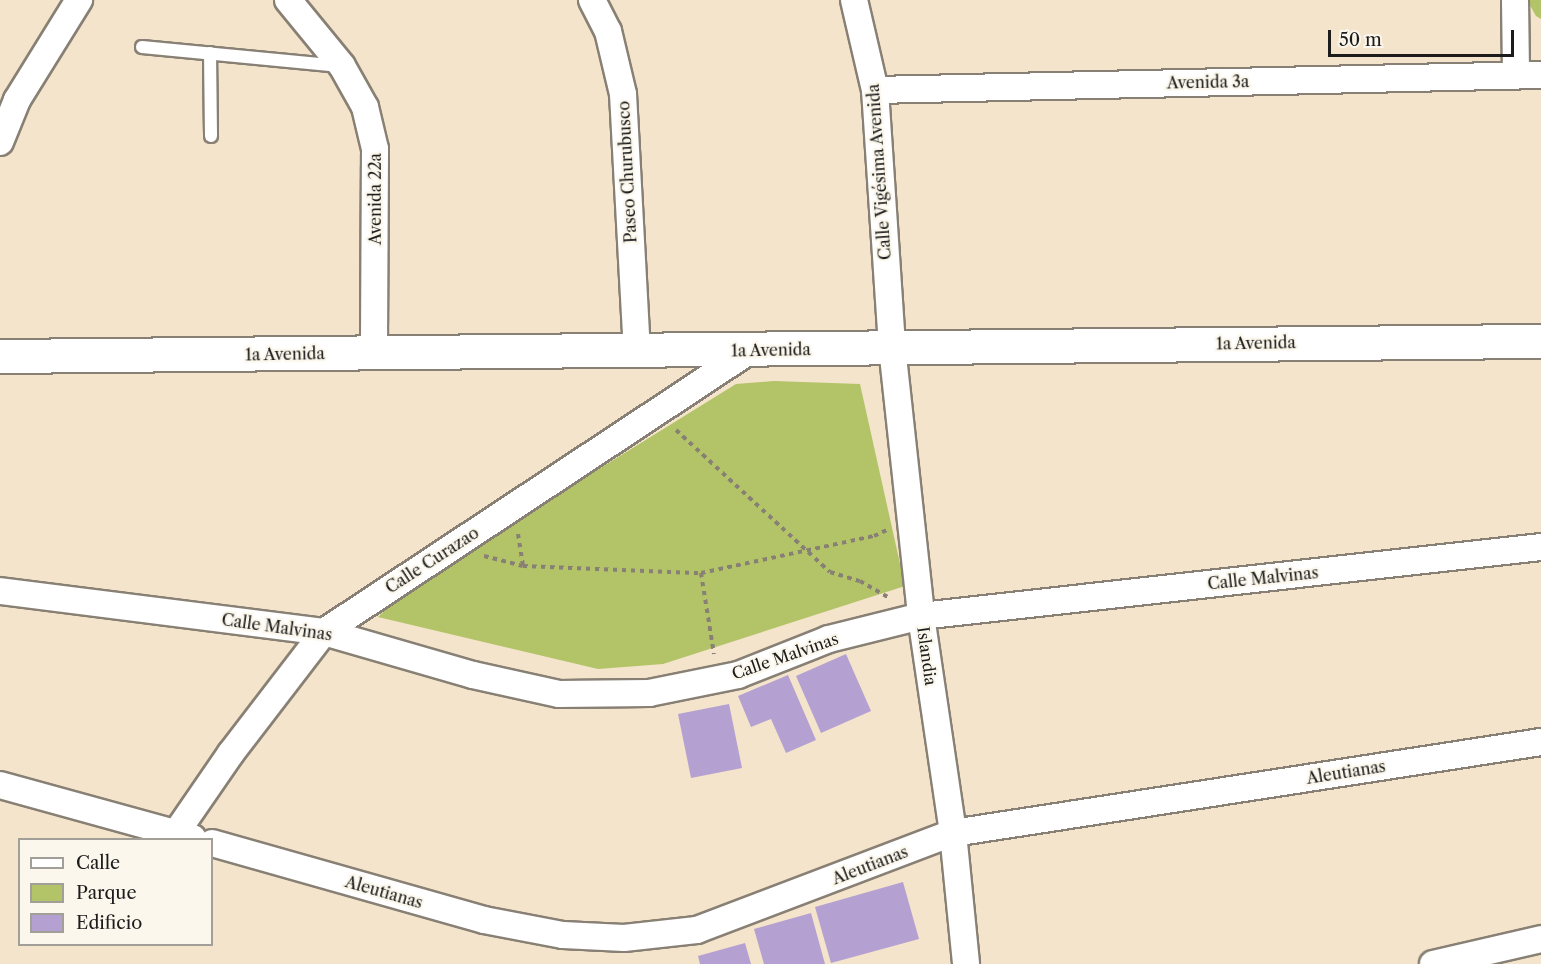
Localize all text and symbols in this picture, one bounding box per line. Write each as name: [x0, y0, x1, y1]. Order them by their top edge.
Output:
scale bar: [1331, 18, 1517, 56]
text: 50 m: [1339, 29, 1382, 51]
street label: Avenida 3a: [1167, 72, 1249, 92]
street label: Calle Vigésima Avenida: [863, 83, 895, 261]
street label: Paseo Churubusco: [614, 100, 640, 244]
street label: Avenida 22a: [365, 153, 385, 245]
street label: 1a Avenida: [1216, 333, 1296, 353]
street label: 1a Avenida: [731, 340, 811, 360]
street label: 1a Avenida: [245, 344, 325, 364]
street label: Calle Curazao: [382, 523, 482, 597]
street label: Calle Malvinas: [1207, 563, 1319, 593]
street label: Calle Malvinas: [220, 610, 334, 644]
street label: Islandia: [913, 625, 941, 687]
street label: Calle Malvinas: [729, 629, 841, 683]
street label: Aleutianas: [1305, 756, 1387, 788]
legend: [18, 838, 213, 946]
street label: Aleutianas: [829, 842, 911, 888]
text: Calle: [76, 852, 120, 874]
street label: Aleutianas: [343, 872, 425, 912]
text: Parque: [76, 882, 137, 904]
text: Edificio: [76, 912, 142, 934]

